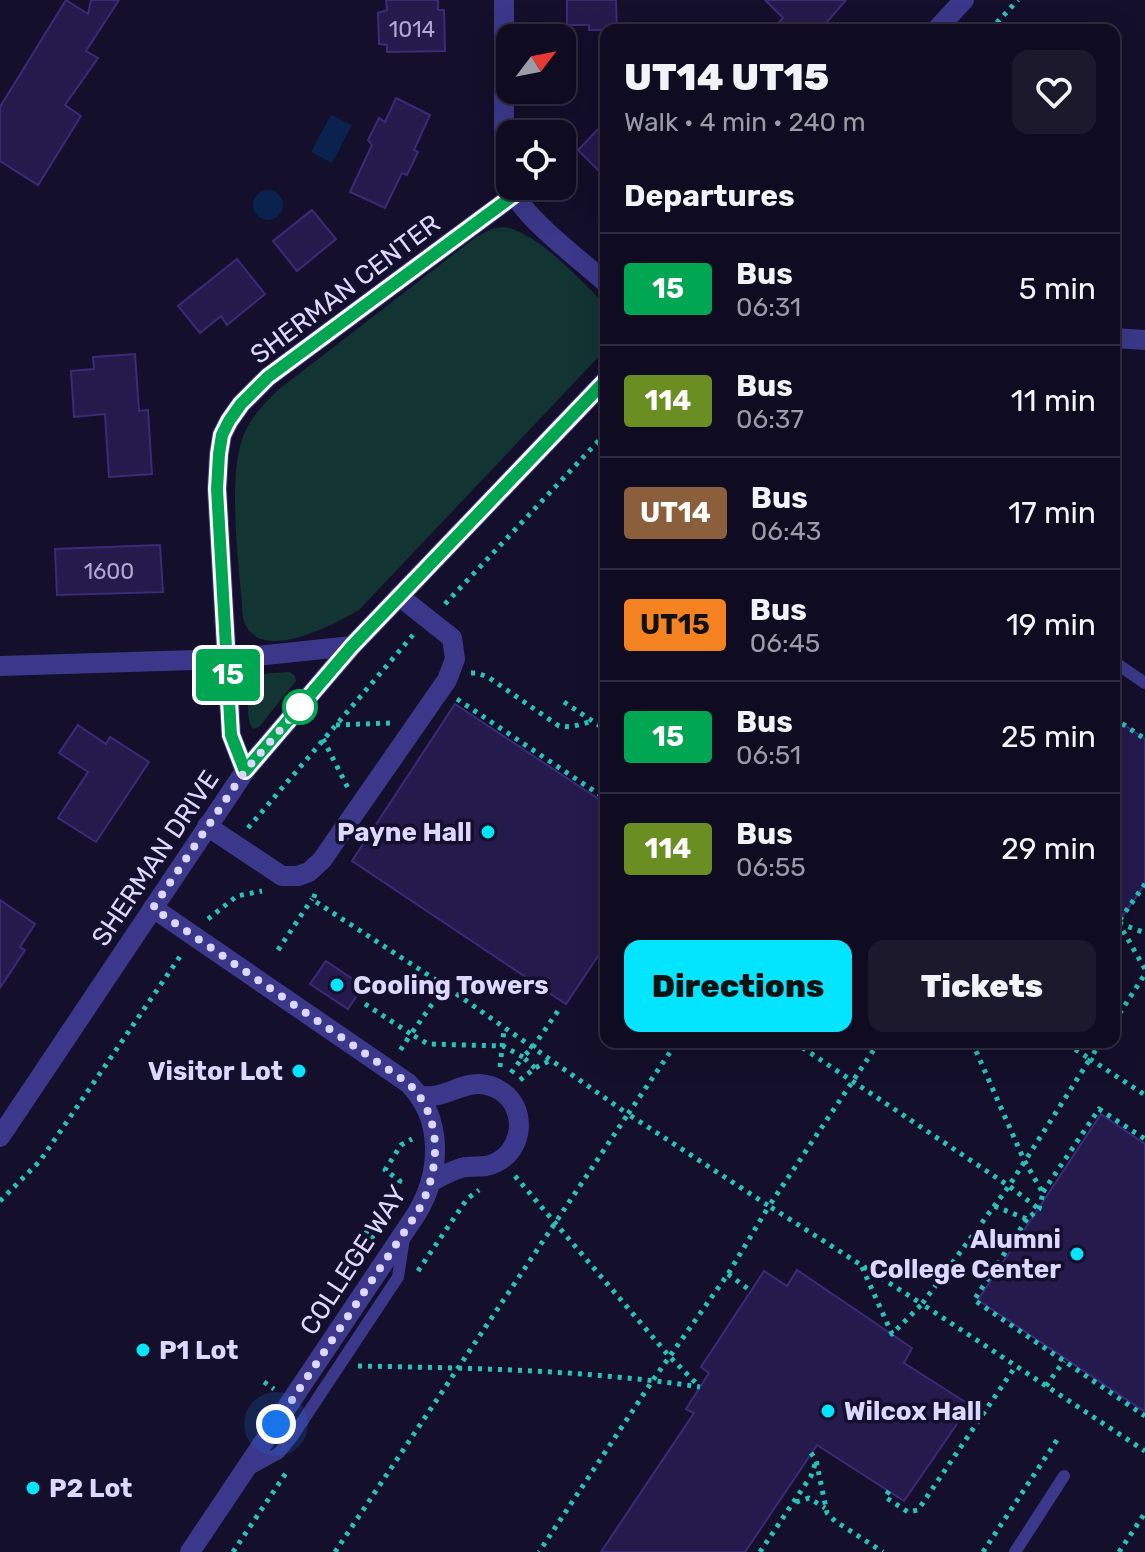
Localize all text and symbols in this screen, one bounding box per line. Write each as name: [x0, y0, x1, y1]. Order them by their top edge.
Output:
house number: 1014: [389, 16, 435, 43]
north arrow: [496, 24, 576, 104]
map controls: [496, 24, 576, 200]
button: heart: [1012, 50, 1096, 134]
text: UT14 UT15: [624, 54, 829, 100]
text: Walk · 4 min · 240 m: [624, 107, 866, 138]
button: locate: [496, 120, 576, 200]
text: Departures: [624, 178, 795, 214]
street label: SHERMAN CENTER: [245, 208, 446, 371]
text: Bus: [736, 256, 793, 292]
text: 5 min: [1019, 271, 1096, 307]
text: 15: [652, 272, 684, 305]
text: 06:31: [736, 292, 801, 323]
text: Bus: [736, 368, 793, 404]
text: 11 min: [1011, 383, 1096, 419]
text: 114: [645, 384, 691, 417]
text: 06:37: [736, 404, 804, 435]
text: Bus: [751, 480, 808, 516]
text: 17 min: [1008, 495, 1096, 531]
text: UT14: [640, 496, 711, 529]
text: 06:43: [751, 516, 821, 547]
house number: 1600: [84, 558, 134, 585]
text: Bus: [750, 592, 807, 628]
text: 19 min: [1006, 607, 1096, 643]
text: UT15: [640, 608, 710, 641]
text: 06:45: [750, 628, 820, 659]
line badge: 15: [192, 649, 264, 701]
text: 15: [212, 658, 244, 691]
unlabelled marker: [283, 690, 317, 724]
text: Bus: [736, 704, 793, 740]
text: 25 min: [1001, 719, 1096, 755]
text: 15: [652, 720, 684, 753]
text: 06:51: [736, 740, 801, 771]
street label: SHERMAN DRIVE: [85, 765, 226, 952]
text: Bus: [736, 816, 793, 852]
place label: Payne Hall: [337, 817, 472, 848]
marker: Payne Hall: [479, 823, 497, 841]
text: 29 min: [1001, 831, 1096, 867]
text: 114: [645, 832, 691, 865]
text: 06:55: [736, 852, 806, 883]
button: Directions: [624, 940, 852, 1032]
button: Tickets: [868, 940, 1096, 1032]
place label: Cooling Towers: [353, 970, 549, 1001]
marker: Cooling Towers: [328, 976, 346, 994]
place label: Visitor Lot: [148, 1056, 283, 1087]
marker: Visitor Lot: [290, 1062, 308, 1080]
street label: COLLEGE WAY: [294, 1180, 413, 1341]
place label: Alumni College Center: [869, 1224, 1061, 1285]
marker: Alumni College Center: [1068, 1245, 1086, 1263]
place label: P1 Lot: [159, 1335, 238, 1366]
marker: P1 Lot: [134, 1341, 152, 1359]
place label: Wilcox Hall: [844, 1396, 982, 1427]
marker: Wilcox Hall: [819, 1402, 837, 1420]
your location: [256, 1404, 296, 1444]
place label: P2 Lot: [49, 1473, 132, 1504]
marker: P2 Lot: [24, 1479, 42, 1497]

